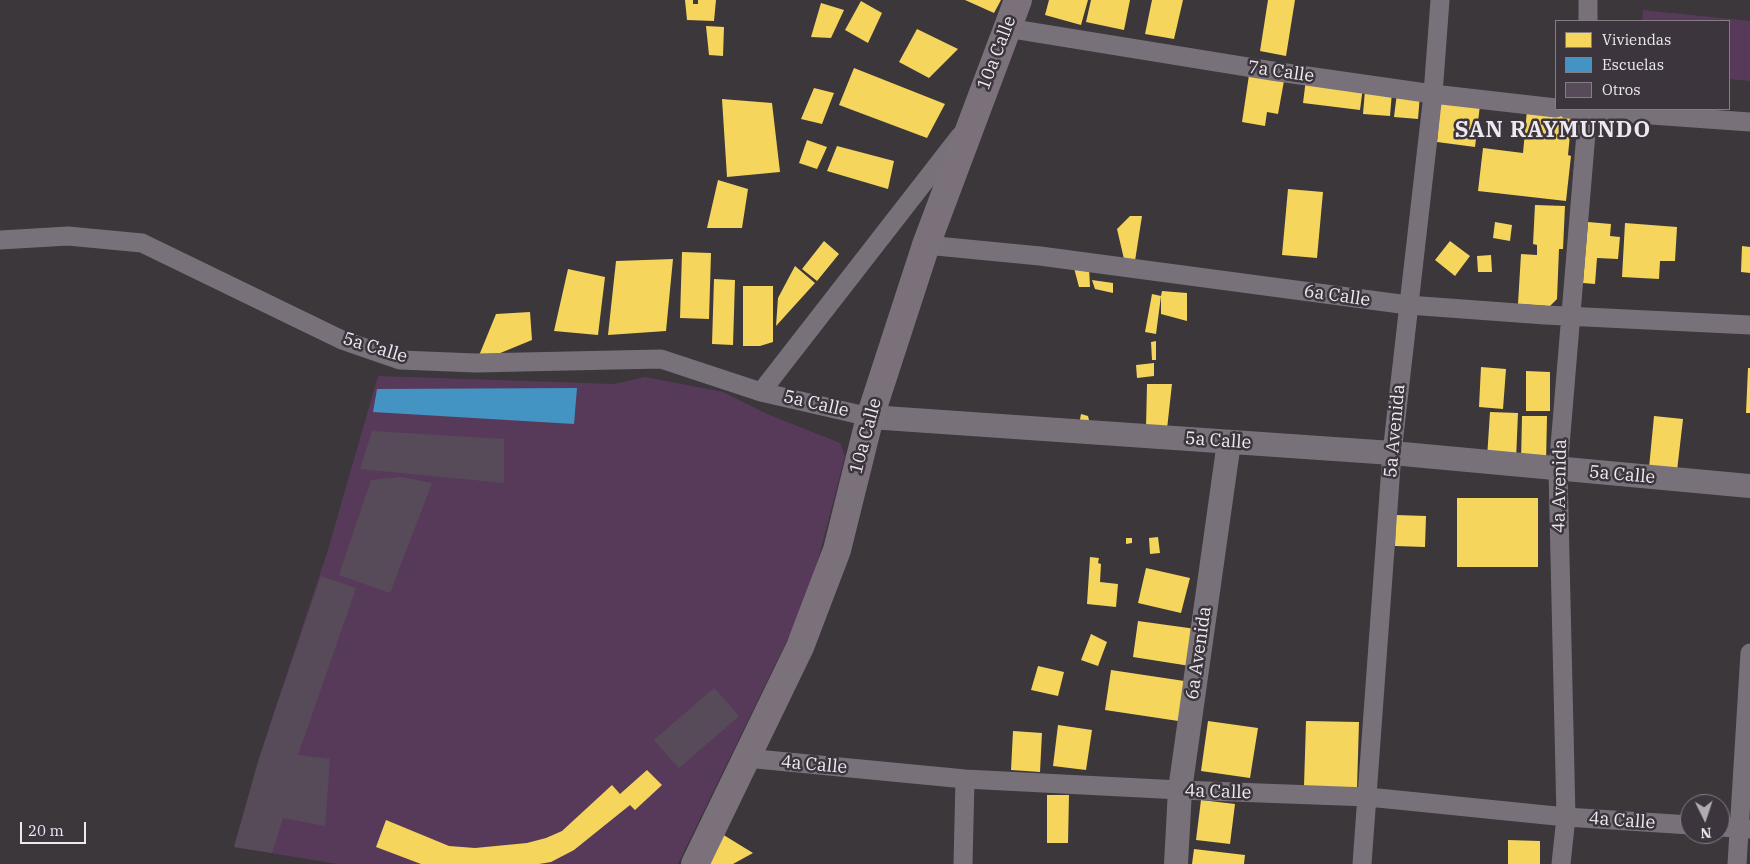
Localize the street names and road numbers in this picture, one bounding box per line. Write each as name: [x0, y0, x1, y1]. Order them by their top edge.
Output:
street label: 10a Calle: [973, 13, 1021, 93]
street label: 7a Calle: [1247, 57, 1315, 87]
street label: 6a Calle: [1303, 281, 1371, 311]
street label: 5a Calle: [340, 328, 410, 368]
street label: 5a Avenida: [1380, 383, 1410, 479]
street label: 5a Calle: [781, 386, 851, 422]
street label: 10a Calle: [846, 396, 886, 476]
street label: 5a Calle: [1184, 428, 1252, 454]
street label: 4a Avenida: [1548, 439, 1572, 533]
street label: 5a Calle: [1588, 461, 1656, 489]
street label: 6a Avenida: [1182, 605, 1216, 701]
street label: 4a Calle: [780, 751, 848, 779]
street label: 4a Calle: [1184, 780, 1252, 804]
street label: 4a Calle: [1588, 808, 1656, 834]

